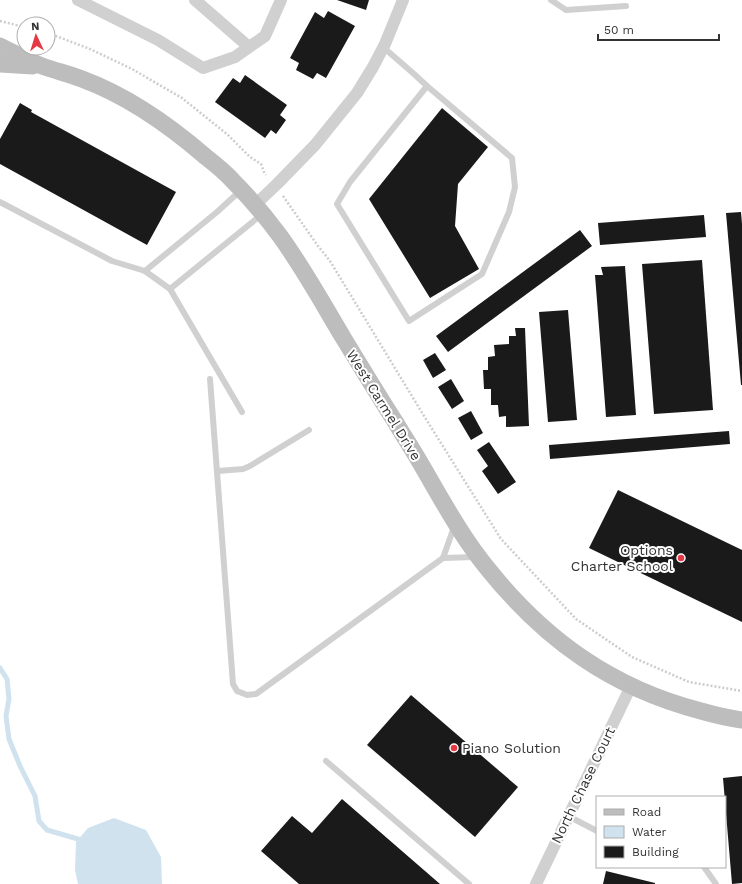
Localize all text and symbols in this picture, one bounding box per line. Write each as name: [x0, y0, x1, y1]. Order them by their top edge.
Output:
north arrow: [16, 16, 56, 56]
scale bar: [598, 16, 719, 42]
text: N: [31, 20, 40, 33]
text: 50 m: [604, 23, 634, 37]
street label: West Carmel Drive: [344, 347, 424, 463]
place label: Options Charter School: [571, 542, 674, 574]
marker: Options Charter School: [676, 553, 686, 563]
street label: North Chase Court: [548, 724, 618, 846]
place label: Piano Solution: [462, 740, 561, 756]
marker: Piano Solution: [449, 743, 459, 753]
legend: [596, 796, 726, 868]
text: Road: [632, 805, 661, 819]
text: Water: [632, 825, 667, 839]
text: Building: [632, 845, 679, 859]

